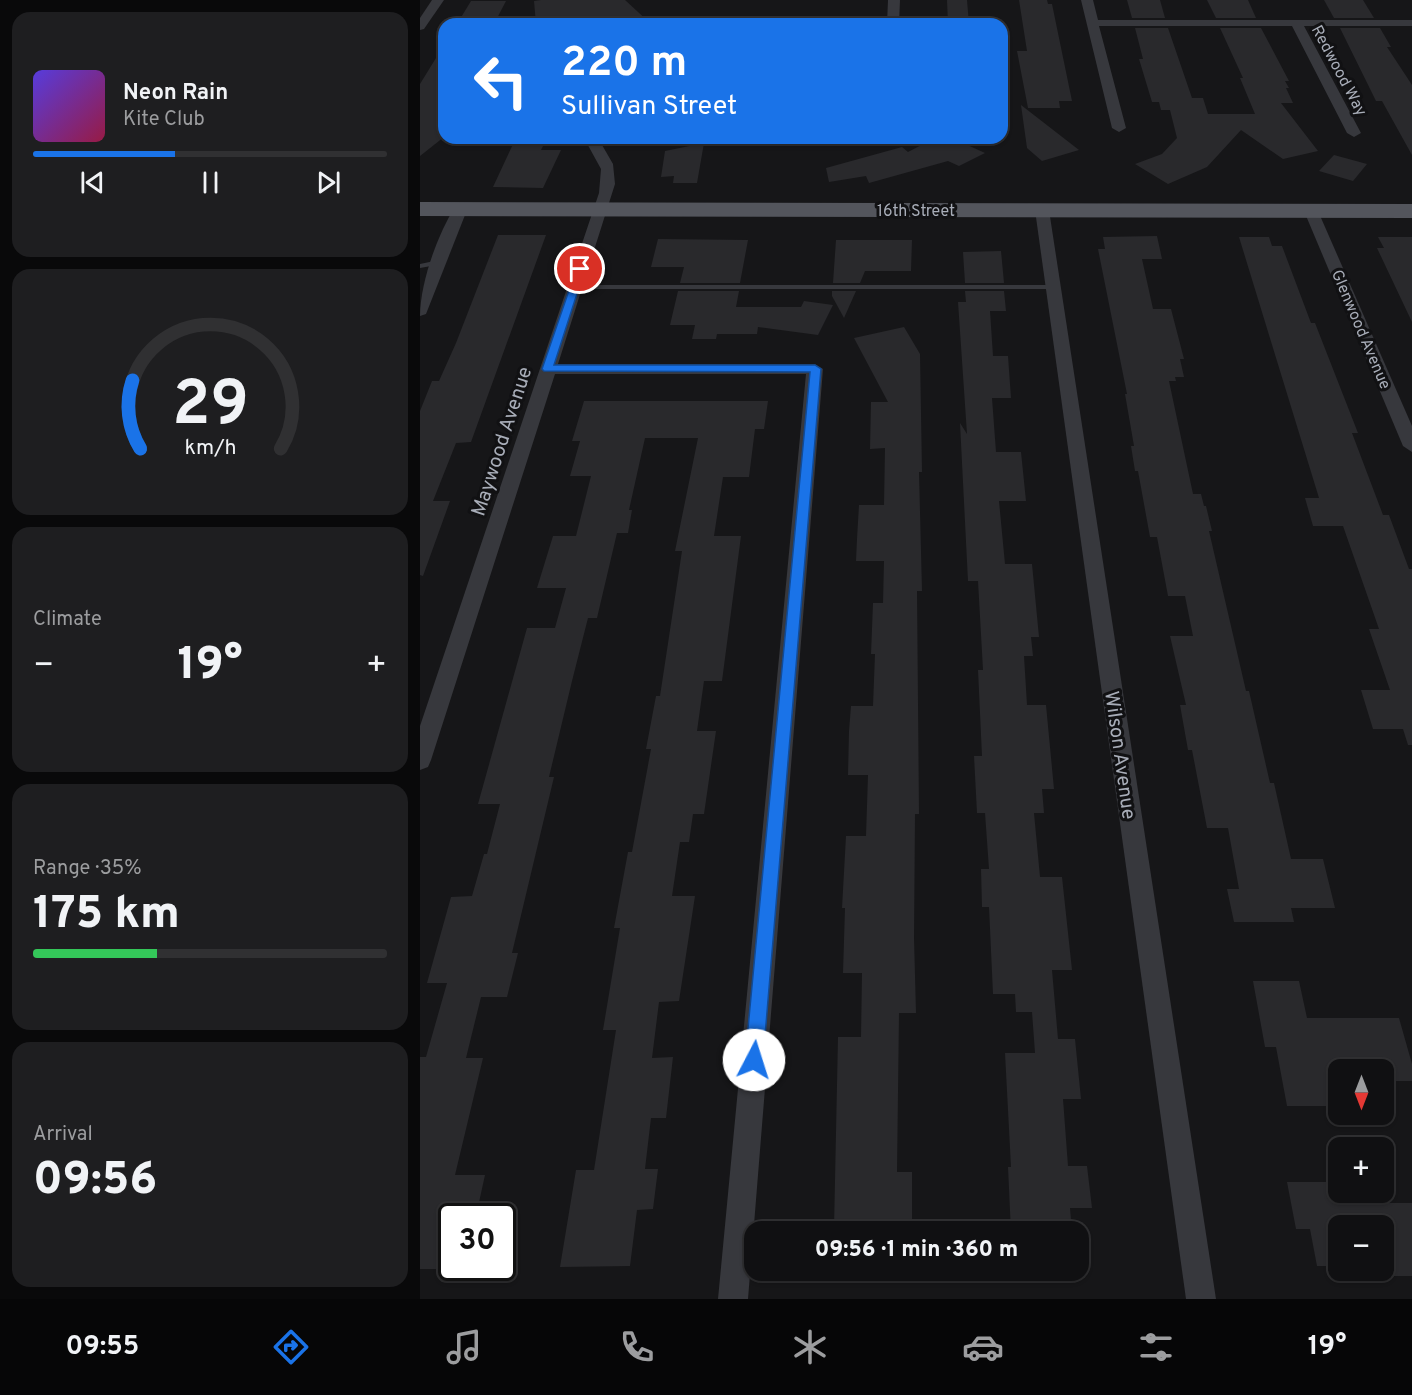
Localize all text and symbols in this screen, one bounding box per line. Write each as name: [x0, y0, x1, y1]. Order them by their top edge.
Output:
street label: Redwood Way: [1306, 22, 1371, 120]
text: 220 m: [561, 38, 687, 91]
icon: left: [462, 42, 540, 120]
text: Neon Rain: [123, 80, 228, 107]
text: Sullivan Street: [561, 90, 737, 124]
text: Kite Club: [123, 107, 205, 133]
icon: previous: [76, 166, 109, 199]
icon: pause: [194, 166, 227, 199]
icon: next: [312, 166, 345, 199]
street label: 16th Street: [877, 202, 955, 222]
pin: [554, 243, 605, 294]
icon: arrive: [563, 252, 596, 285]
street label: Glenwood Avenue: [1326, 267, 1394, 393]
street label: Maywood Avenue: [466, 364, 539, 520]
text: 29: [172, 368, 248, 447]
text: km/h: [184, 436, 236, 463]
text: Climate: [33, 607, 102, 633]
text: 19°: [177, 638, 243, 695]
text: −: [33, 646, 54, 688]
text: +: [366, 646, 387, 688]
street label: Wilson Avenue: [1097, 689, 1141, 821]
text: Range · 35%: [33, 856, 142, 882]
text: 175 km: [33, 887, 180, 944]
position arrow: [722, 1028, 786, 1092]
north arrow: [1328, 1059, 1394, 1125]
map controls: [1328, 1059, 1394, 1281]
text: Arrival: [33, 1122, 93, 1148]
button: +: [1328, 1137, 1394, 1203]
text: 09:56: [33, 1153, 157, 1210]
speed limit sign: 30: [438, 1203, 516, 1281]
button: −: [1328, 1215, 1394, 1281]
text: 09:56 · 1 min · 360 m: [815, 1237, 1018, 1264]
icon: directions: [270, 1326, 312, 1368]
icon: music: [443, 1326, 485, 1368]
icon: phone: [616, 1326, 658, 1368]
icon: climate: [789, 1326, 831, 1368]
icon: car: [962, 1326, 1004, 1368]
icon: filters: [1135, 1326, 1177, 1368]
text: 09:55: [65, 1330, 139, 1364]
text: 19°: [1308, 1330, 1346, 1364]

